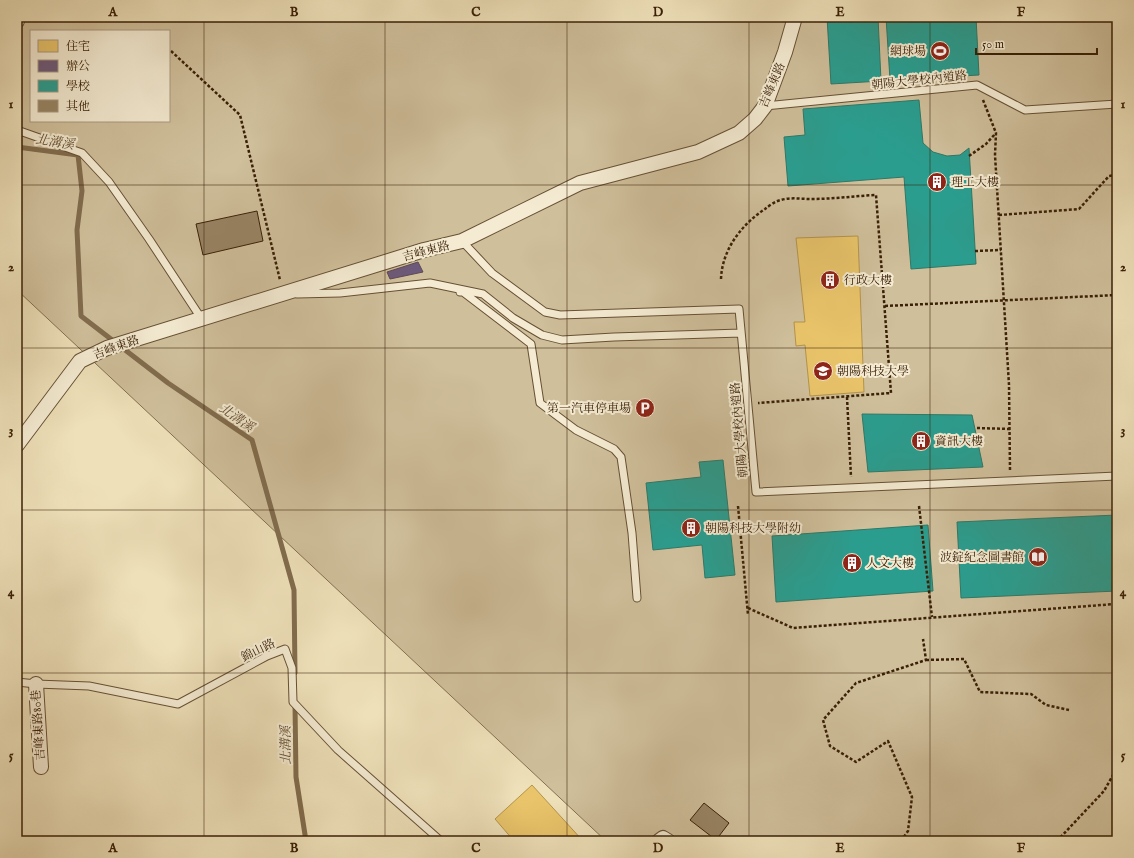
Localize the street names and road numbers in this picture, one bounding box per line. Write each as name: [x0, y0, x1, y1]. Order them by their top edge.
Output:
street label: 吉峰東路: [756, 60, 789, 110]
street label: 朝陽大學校內道路: [871, 68, 968, 93]
street label: 吉峰東路: [401, 238, 451, 265]
street label: 吉峰東路: [91, 332, 141, 363]
street label: 朝陽大學校內道路: [728, 381, 751, 478]
street label: 錦山路: [238, 636, 278, 666]
street label: 吉峰東路80巷: [29, 689, 48, 761]

